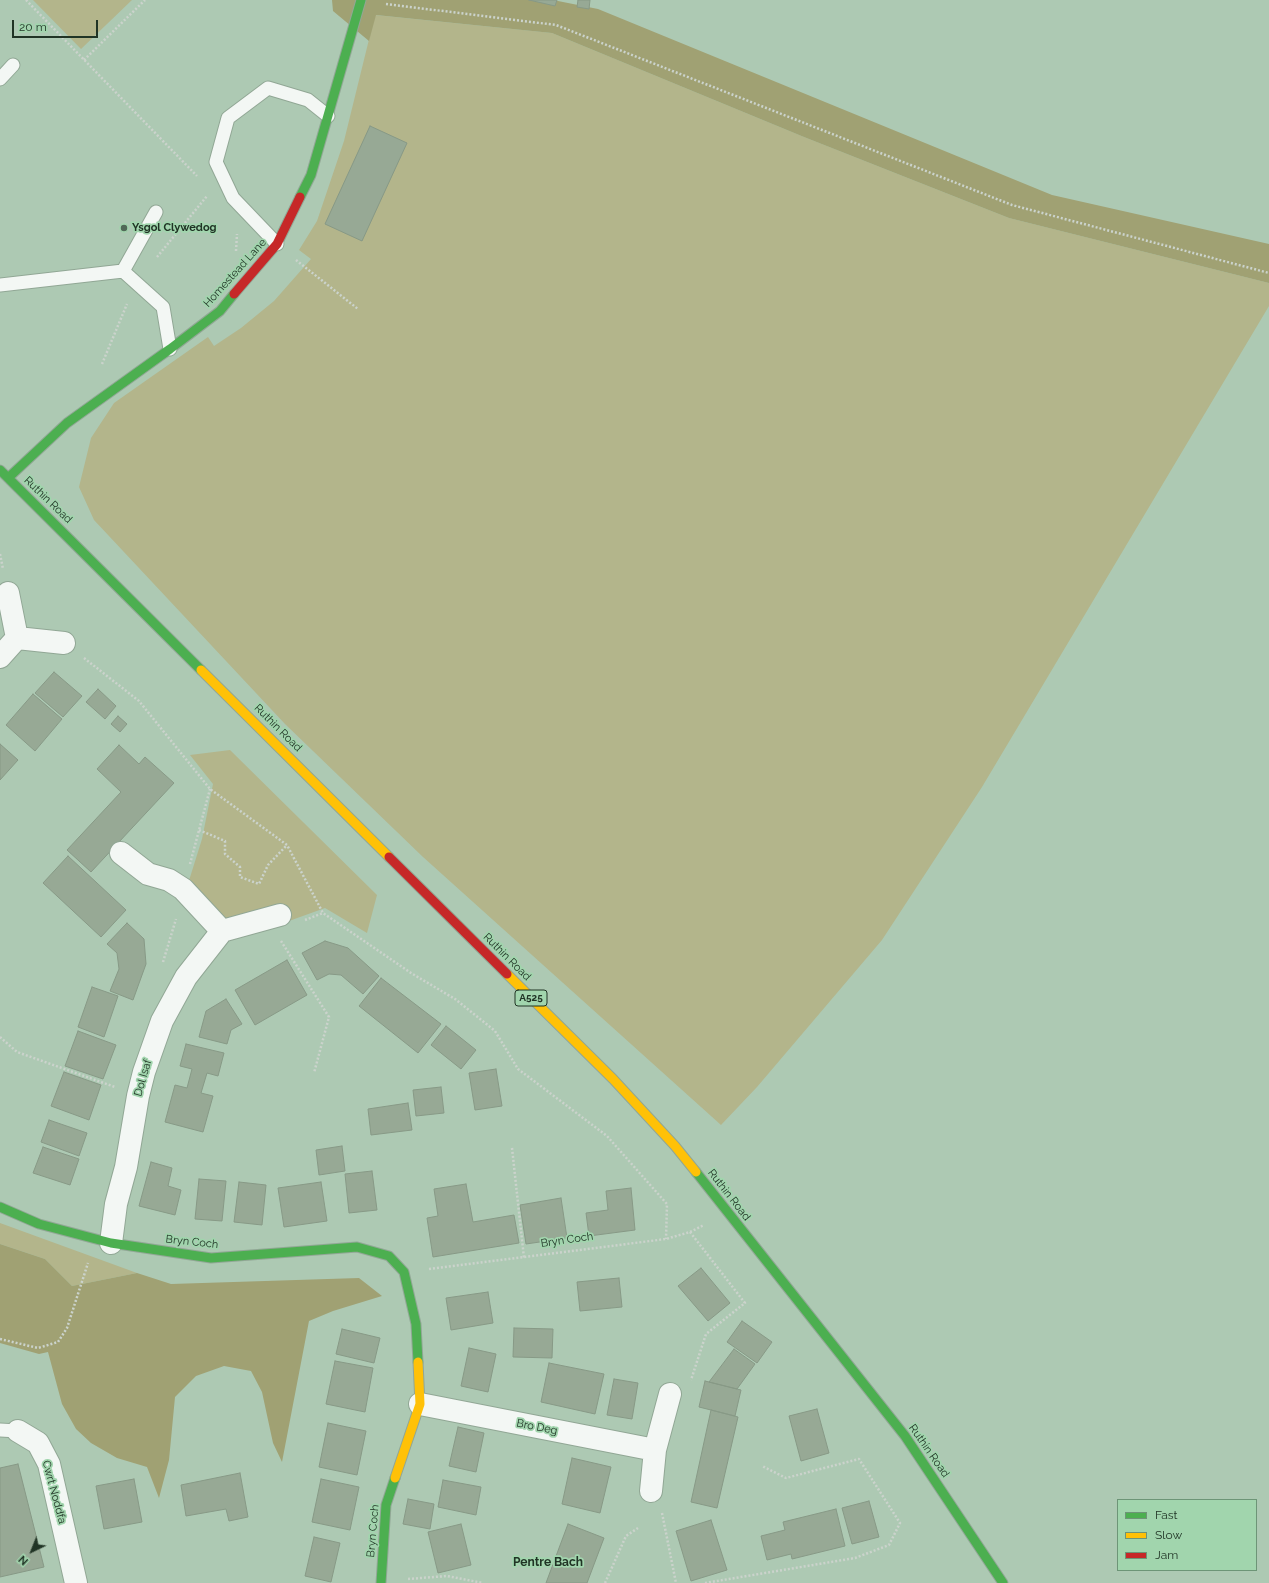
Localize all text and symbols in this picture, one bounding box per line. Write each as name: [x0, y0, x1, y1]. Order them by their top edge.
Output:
scale bar: [14, 12, 100, 38]
text: 20 m: [19, 20, 47, 34]
place label: Ysgol Clywedog: [132, 221, 217, 235]
marker: Ysgol Clywedog: [119, 223, 129, 233]
street label: Homestead Lane: [201, 236, 269, 310]
street label: Ruthin Road: [21, 474, 75, 526]
street label: Ruthin Road: [252, 702, 304, 754]
street label: Ruthin Road: [481, 931, 533, 983]
road number: A525: [515, 990, 547, 1006]
street label: Dol Isaf: [131, 1058, 155, 1098]
street label: Ruthin Road: [705, 1167, 753, 1223]
street label: Bryn Coch: [540, 1230, 594, 1250]
street label: Bryn Coch: [165, 1233, 219, 1251]
street label: Bro Deg: [515, 1417, 559, 1437]
street label: Ruthin Road: [906, 1422, 952, 1480]
street label: Cwrt Noddfa: [39, 1459, 69, 1525]
legend: [1117, 1499, 1257, 1571]
street label: Bryn Coch: [364, 1504, 382, 1558]
text: Fast: [1155, 1508, 1178, 1522]
text: Slow: [1155, 1528, 1182, 1542]
north arrow: [12, 1531, 52, 1571]
text: Jam: [1155, 1548, 1178, 1562]
text: N: [16, 1553, 31, 1568]
district label: Pentre Bach: [513, 1555, 583, 1569]

